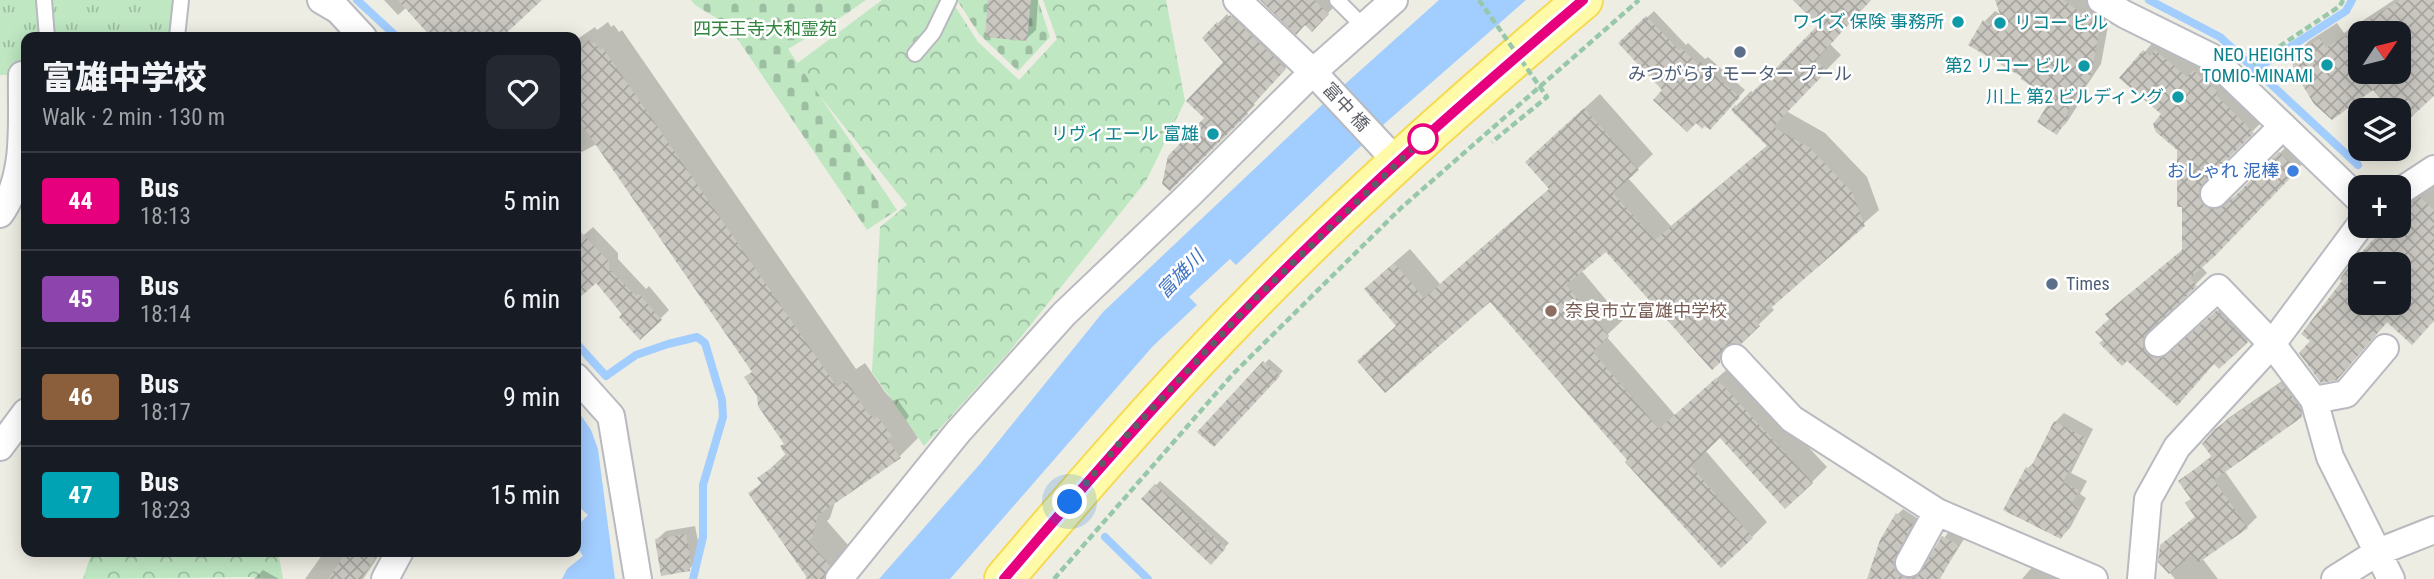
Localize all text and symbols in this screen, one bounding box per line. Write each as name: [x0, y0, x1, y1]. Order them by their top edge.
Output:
place label: ワイズ 保険 事務所: [1792, 11, 1944, 32]
place label: リコー ビル: [2014, 12, 2108, 33]
marker: ワイズ 保険 事務所: [1950, 14, 1966, 30]
marker: リコー ビル: [1992, 15, 2008, 31]
park label: 四天王寺大和霊苑: [693, 18, 837, 39]
north arrow: [2348, 21, 2412, 84]
map controls: [2348, 21, 2411, 315]
marker: みつがらす モーター プール: [1732, 44, 1748, 60]
place label: NEO HEIGHTS TOMIO-MINAMI: [2202, 44, 2313, 86]
button: heart: [486, 55, 560, 129]
place label: 第2 リコー ビル: [1945, 55, 2070, 76]
marker: NEO HEIGHTS TOMIO-MINAMI: [2319, 57, 2335, 73]
text: 富雄中学校: [42, 58, 207, 97]
marker: 第2 リコー ビル: [2076, 58, 2092, 74]
place label: みつがらす モーター プール: [1628, 63, 1852, 84]
street label: 富中 橋: [1319, 78, 1374, 135]
place label: 川上 第2 ビルディング: [1986, 86, 2164, 107]
marker: 川上 第2 ビルディング: [2170, 89, 2186, 105]
button: layers: [2348, 98, 2411, 161]
text: Walk · 2 min · 130 m: [42, 104, 225, 131]
place label: リヴィエール 富雄: [1051, 123, 1199, 144]
unlabelled marker: [1408, 124, 1438, 154]
marker: リヴィエール 富雄: [1205, 126, 1221, 142]
place label: おしゃれ 泥棒: [2167, 160, 2279, 181]
marker: おしゃれ 泥棒: [2285, 163, 2301, 179]
text: Bus: [140, 173, 179, 203]
button: +: [2348, 175, 2411, 238]
text: 5 min: [503, 186, 560, 216]
text: 44: [68, 187, 93, 215]
text: 18:13: [140, 203, 191, 230]
water label: 富雄川: [1152, 244, 1210, 303]
button: −: [2348, 252, 2411, 315]
text: Bus: [140, 271, 179, 301]
place label: Times: [2066, 273, 2110, 294]
marker: Times: [2044, 276, 2060, 292]
text: 6 min: [503, 284, 560, 314]
text: 45: [68, 285, 93, 313]
place label: 奈良市立富雄中学校: [1565, 300, 1727, 321]
text: 18:14: [140, 301, 191, 328]
marker: 奈良市立富雄中学校: [1543, 303, 1559, 319]
text: Bus: [140, 369, 179, 399]
text: 9 min: [503, 382, 560, 412]
text: 46: [68, 383, 93, 411]
text: 18:17: [140, 399, 191, 426]
text: Bus: [140, 467, 179, 497]
text: 15 min: [490, 480, 560, 510]
text: 47: [68, 481, 93, 509]
your location: [1052, 484, 1087, 519]
text: 18:23: [140, 497, 191, 524]

